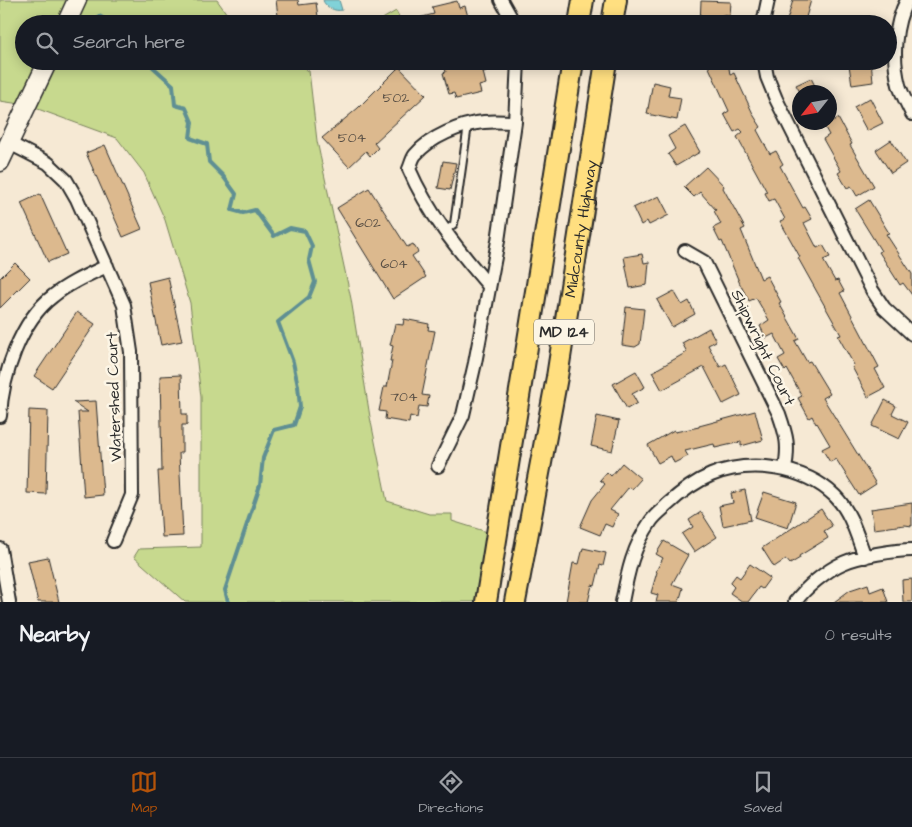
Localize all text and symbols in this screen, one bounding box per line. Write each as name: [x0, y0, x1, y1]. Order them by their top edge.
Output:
search box: [15, 15, 897, 70]
icon: search: [33, 29, 61, 57]
text: Search here: [73, 29, 185, 56]
north arrow: [792, 85, 837, 130]
house number: 502: [383, 88, 409, 108]
house number: 504: [338, 128, 367, 148]
street label: Midcounty Highway: [559, 158, 604, 299]
house number: 602: [355, 213, 381, 233]
house number: 604: [380, 254, 408, 274]
street label: Shipwright Court: [725, 286, 801, 410]
road number: MD 124: [534, 320, 594, 344]
street label: Watershed Court: [101, 331, 127, 462]
house number: 704: [391, 387, 418, 407]
text: Nearby: [20, 620, 90, 649]
text: 0 results: [825, 624, 892, 646]
tab: Map: [130, 768, 158, 818]
tab: Directions: [418, 768, 483, 818]
tab: Saved: [744, 768, 782, 818]

